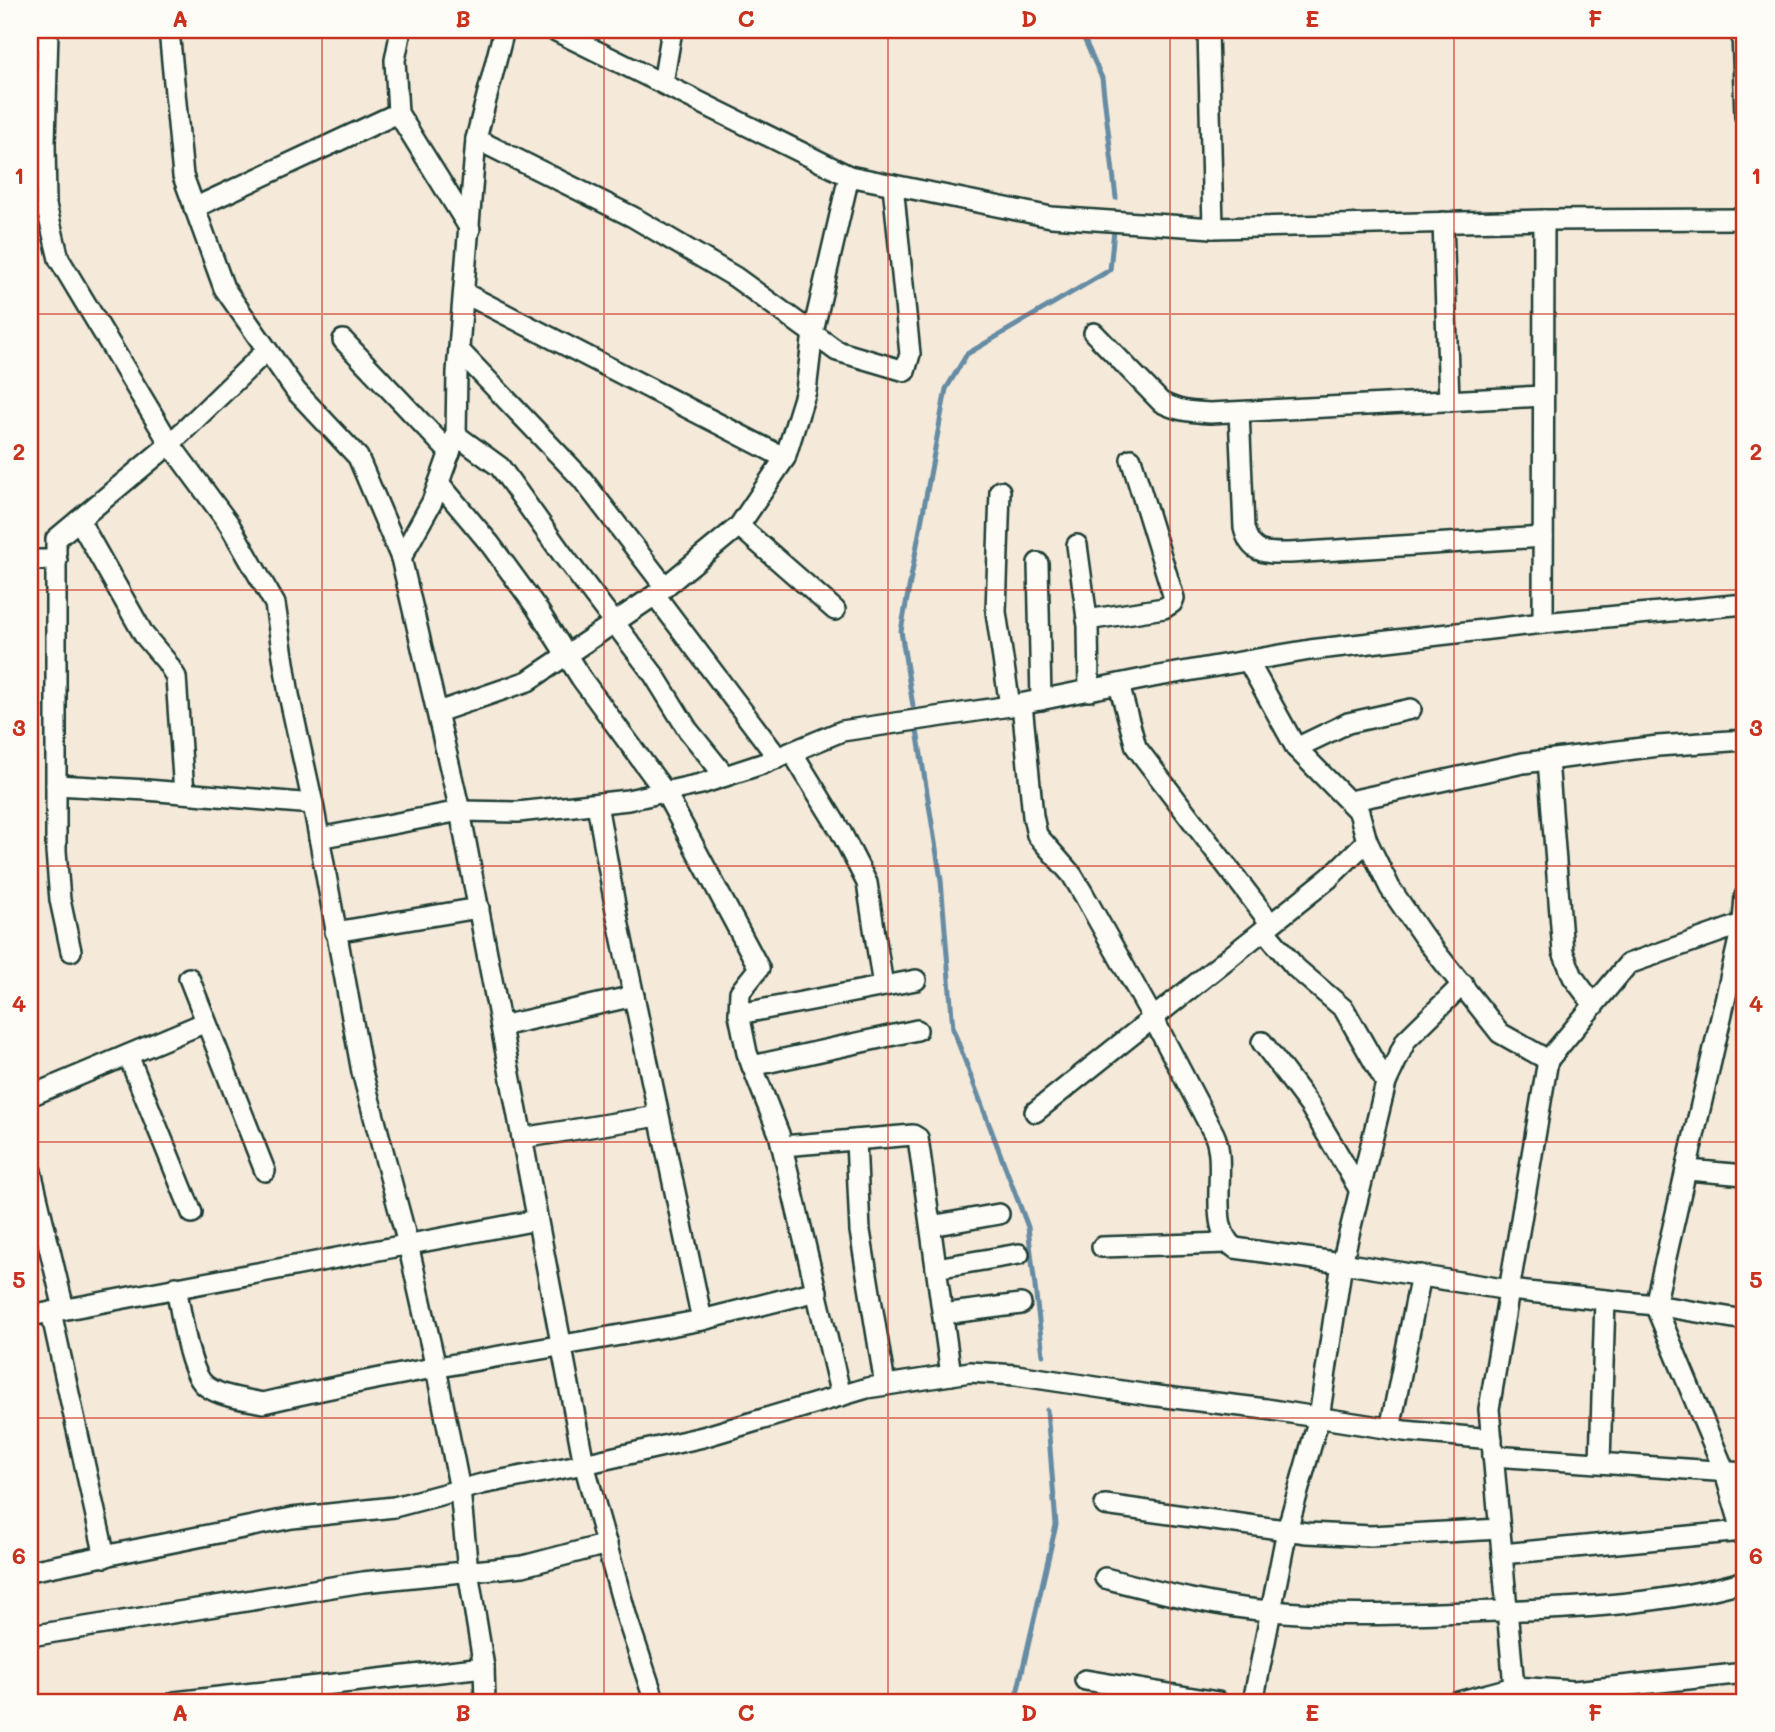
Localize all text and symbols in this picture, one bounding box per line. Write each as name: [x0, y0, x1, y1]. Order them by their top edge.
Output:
text: A: [172, 3, 188, 33]
text: B: [455, 3, 471, 33]
text: C: [737, 3, 755, 33]
text: D: [1021, 3, 1037, 33]
text: E: [1305, 3, 1319, 33]
text: F: [1588, 3, 1602, 33]
text: 1: [14, 160, 24, 190]
text: 1: [1751, 160, 1761, 190]
text: 2: [13, 436, 25, 466]
text: 2: [1750, 436, 1762, 466]
text: 3: [12, 712, 26, 742]
text: 3: [1749, 712, 1763, 742]
text: 4: [12, 988, 26, 1018]
text: 4: [1749, 988, 1763, 1018]
text: 5: [12, 1264, 26, 1294]
text: 5: [1749, 1264, 1763, 1294]
text: 6: [12, 1540, 26, 1570]
text: 6: [1749, 1540, 1763, 1570]
text: A: [172, 1697, 188, 1727]
text: B: [455, 1697, 471, 1727]
text: C: [737, 1697, 755, 1727]
text: D: [1021, 1697, 1037, 1727]
text: E: [1305, 1697, 1319, 1727]
text: F: [1588, 1697, 1602, 1727]

